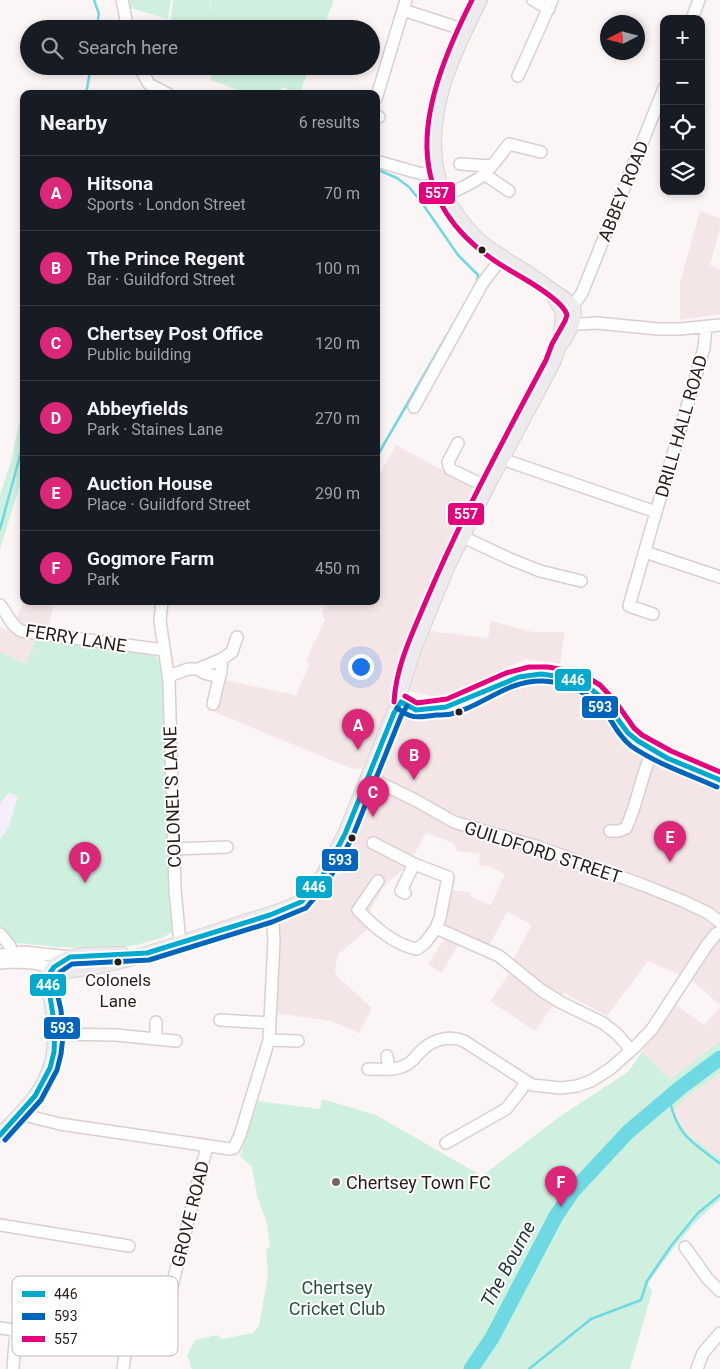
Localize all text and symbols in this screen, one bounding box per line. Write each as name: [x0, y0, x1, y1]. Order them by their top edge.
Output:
north arrow: [600, 15, 645, 60]
map controls: [660, 15, 705, 195]
button: +: [660, 15, 705, 60]
search box: [20, 20, 380, 75]
icon: search: [38, 34, 66, 62]
text: Search here: [78, 36, 178, 59]
button: −: [660, 60, 705, 105]
button: locate: [660, 105, 705, 150]
text: Nearby: [40, 111, 107, 135]
text: 6 results: [299, 113, 360, 132]
street label: ABBEY ROAD: [593, 138, 653, 244]
button: layers: [660, 150, 705, 195]
text: Hitsona: [87, 172, 153, 195]
line badge: 557: [418, 181, 456, 205]
text: A: [51, 184, 61, 203]
text: 70 m: [324, 184, 360, 203]
text: 557: [425, 185, 449, 201]
text: Sports · London Street: [87, 195, 246, 214]
unlabelled marker: [477, 245, 487, 255]
text: The Prince Regent: [87, 247, 245, 270]
text: B: [51, 259, 61, 278]
text: 100 m: [315, 259, 360, 278]
text: Bar · Guildford Street: [87, 270, 235, 289]
text: Chertsey Post Office: [87, 322, 263, 345]
text: C: [51, 334, 61, 353]
text: 120 m: [315, 334, 360, 353]
text: Public building: [87, 345, 191, 364]
street label: DRILL HALL ROAD: [651, 352, 711, 500]
text: Abbeyfields: [87, 397, 188, 420]
text: D: [51, 409, 61, 428]
text: 270 m: [315, 409, 360, 428]
text: Park · Staines Lane: [87, 420, 223, 439]
text: Auction House: [87, 472, 213, 495]
text: E: [52, 484, 61, 503]
text: 290 m: [315, 484, 360, 503]
text: Place · Guildford Street: [87, 495, 250, 514]
line badge: 557: [447, 502, 485, 526]
text: 557: [454, 506, 478, 522]
text: Gogmore Farm: [87, 547, 214, 570]
text: F: [52, 559, 60, 578]
text: 450 m: [315, 559, 360, 578]
text: Park: [87, 570, 119, 589]
street label: FERRY LANE: [24, 620, 128, 656]
your location: [348, 654, 374, 680]
line badge: 446: [554, 668, 592, 692]
text: 446: [561, 672, 585, 688]
line badge: 593: [581, 695, 619, 719]
text: 593: [588, 699, 612, 715]
unlabelled marker: [454, 707, 464, 717]
pin: A: [342, 709, 374, 750]
street label: COLONEL'S LANE: [159, 726, 185, 868]
pin: B: [398, 739, 430, 780]
pin: C: [357, 776, 389, 817]
street label: GUILDFORD STREET: [462, 817, 624, 887]
pin: E: [654, 821, 686, 862]
unlabelled marker: [347, 833, 357, 843]
pin: D: [69, 842, 101, 883]
line badge: 593: [321, 848, 359, 872]
text: 593: [328, 852, 352, 868]
line badge: 446: [295, 875, 333, 899]
text: 446: [302, 879, 326, 895]
marker: Colonels Lane: [113, 957, 123, 967]
place label: Colonels Lane: [85, 970, 151, 1011]
line badge: 446: [29, 973, 67, 997]
text: 446: [36, 977, 60, 993]
line badge: 593: [43, 1016, 81, 1040]
text: 593: [50, 1020, 74, 1036]
street label: GROVE ROAD: [167, 1159, 213, 1269]
pin: F: [545, 1166, 577, 1207]
place label: Chertsey Town FC: [346, 1172, 491, 1193]
marker: Chertsey Town FC: [330, 1176, 342, 1188]
water label: The Bourne: [476, 1217, 540, 1311]
legend: [12, 1276, 178, 1356]
park label: Chertsey Cricket Club: [289, 1277, 385, 1319]
text: 446: [54, 1286, 78, 1302]
text: 593: [54, 1308, 78, 1324]
text: 557: [54, 1331, 78, 1347]

